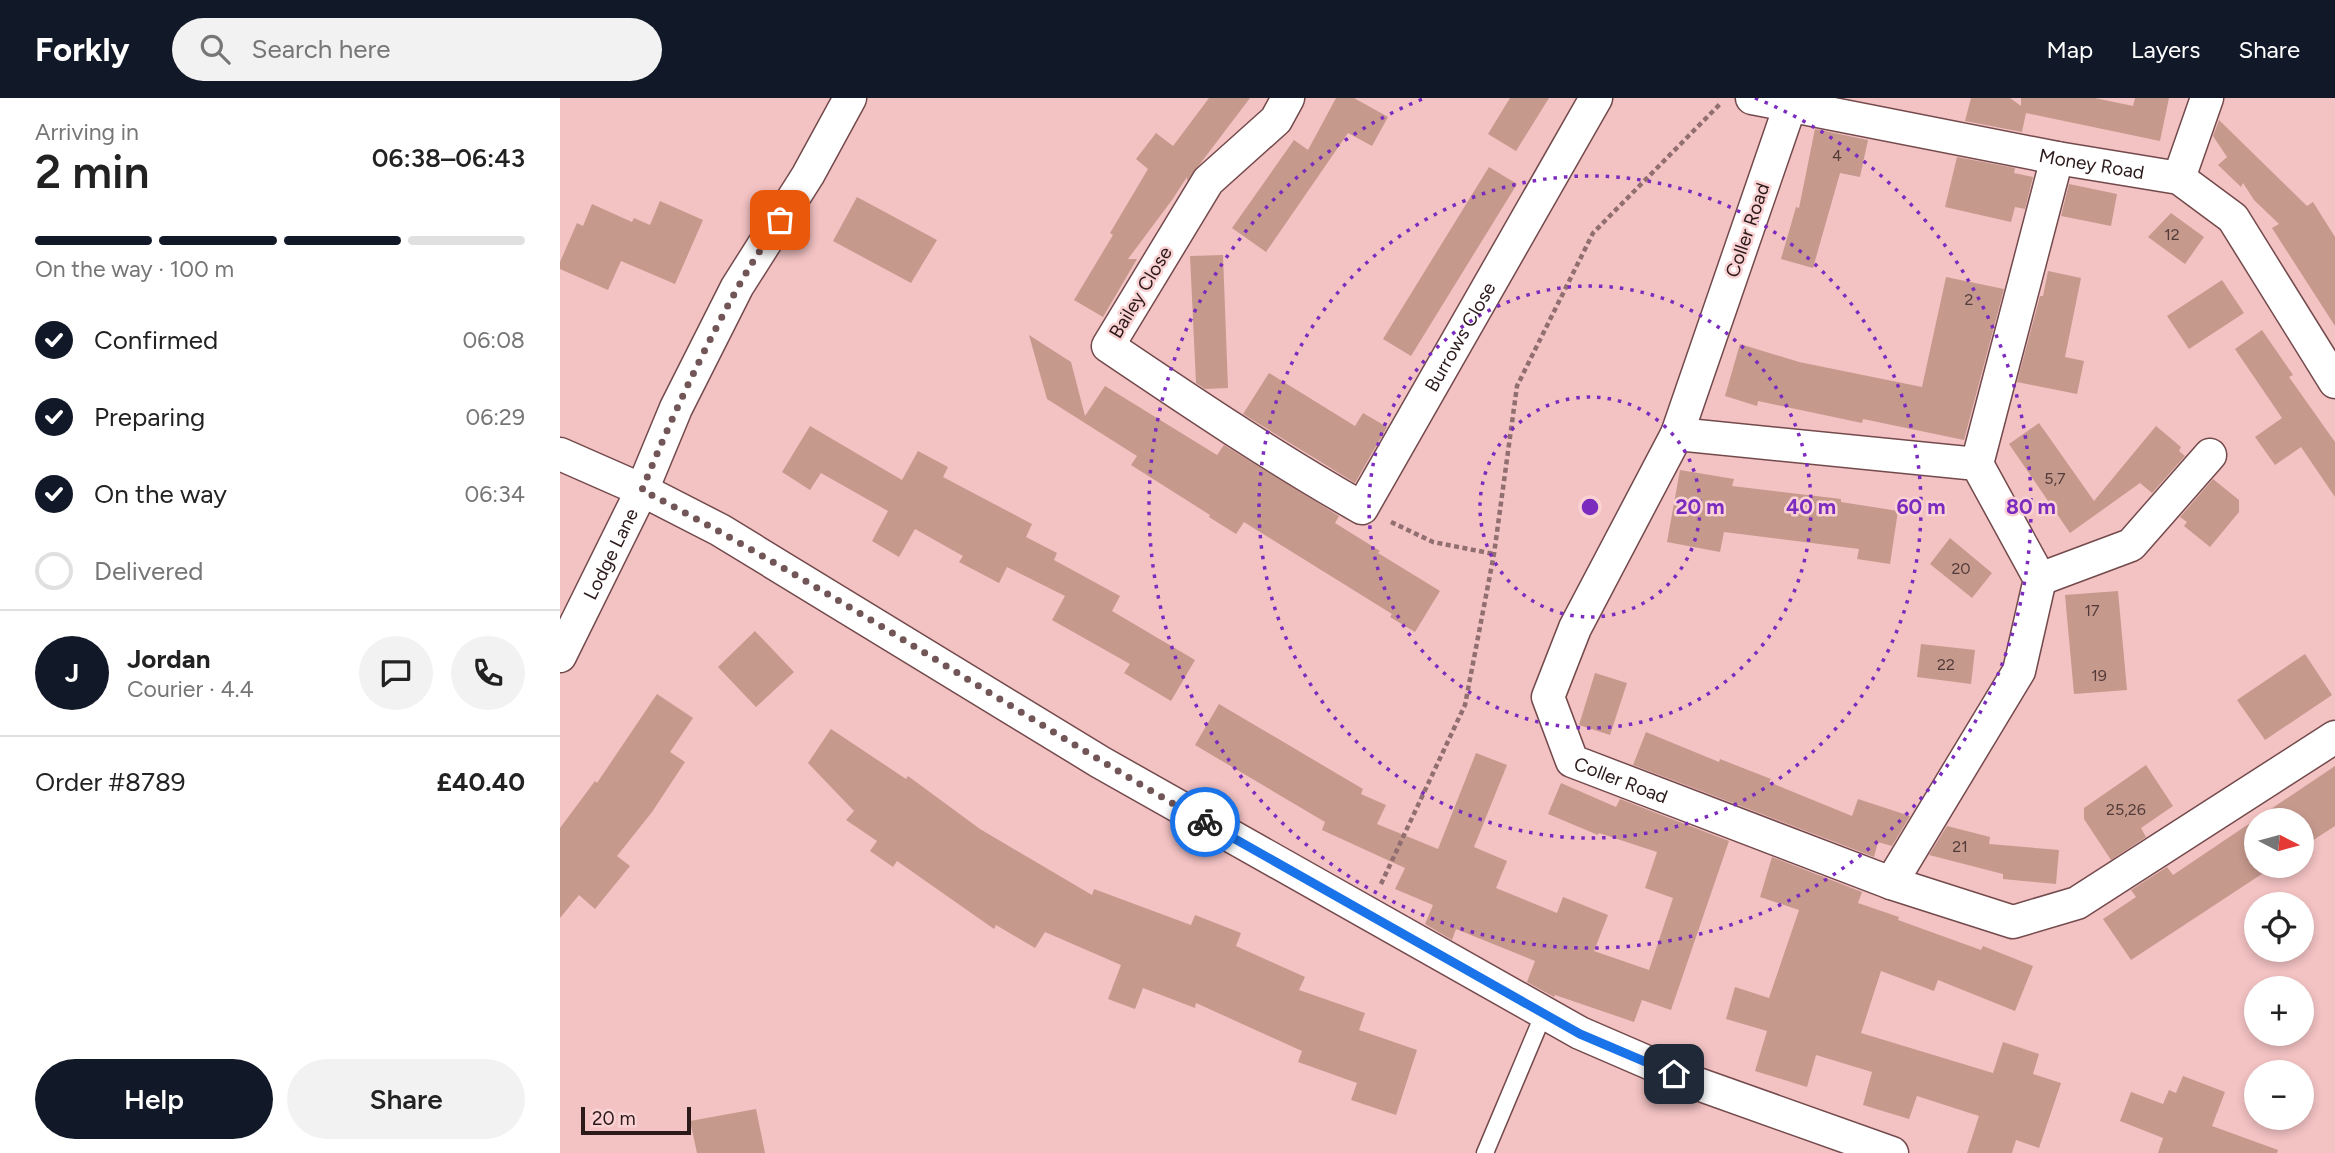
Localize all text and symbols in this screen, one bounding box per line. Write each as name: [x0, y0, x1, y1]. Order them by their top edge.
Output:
search box: [172, 18, 662, 81]
text: Forkly: [35, 30, 130, 69]
icon: search: [196, 30, 234, 68]
text: Search here: [252, 33, 390, 65]
text: Map: [2046, 35, 2093, 64]
text: Layers: [2131, 35, 2200, 64]
text: Share: [2238, 35, 2300, 64]
text: Arriving in: [35, 118, 139, 146]
text: 06:38–06:43: [372, 142, 525, 174]
text: 2 min: [35, 144, 150, 200]
street label: Money Road: [2037, 144, 2146, 184]
house number: 4: [1832, 146, 1842, 165]
street label: Coller Road: [1721, 180, 1774, 280]
pin: [750, 190, 810, 250]
icon: bag: [761, 201, 799, 239]
house number: 12: [2164, 225, 2180, 244]
street label: Bailey Close: [1104, 242, 1177, 342]
text: On the way · 100 m: [35, 255, 234, 283]
street label: Burrows Close: [1420, 278, 1501, 396]
house number: 2: [1965, 290, 1973, 309]
icon: check: [35, 321, 73, 359]
text: Confirmed: [94, 324, 218, 356]
text: 06:08: [463, 326, 525, 354]
icon: check: [35, 398, 73, 436]
text: Preparing: [94, 401, 205, 433]
text: 06:29: [466, 403, 525, 431]
house number: 5,7: [2044, 469, 2066, 488]
icon: check: [35, 475, 73, 513]
text: On the way: [94, 478, 227, 510]
text: 06:34: [465, 480, 525, 508]
text: 20 m: [1675, 494, 1725, 519]
text: 40 m: [1786, 494, 1836, 519]
text: 60 m: [1896, 494, 1946, 519]
text: 80 m: [2006, 494, 2056, 519]
centre of rings: [1578, 495, 1602, 519]
street label: Lodge Lane: [579, 505, 643, 603]
text: Delivered: [94, 555, 203, 587]
house number: 20: [1951, 559, 1971, 578]
house number: 17: [2084, 601, 2100, 620]
button: chat: [359, 636, 433, 710]
button: phone: [451, 636, 525, 710]
text: Jordan: [127, 643, 210, 675]
house number: 22: [1937, 655, 1955, 674]
text: J: [65, 657, 79, 689]
house number: 19: [2091, 666, 2107, 685]
text: Courier · 4.4: [127, 675, 254, 703]
street label: Coller Road: [1571, 752, 1671, 809]
text: Order #8789: [35, 766, 186, 798]
text: £40.40: [436, 766, 525, 798]
courier: [1170, 787, 1240, 857]
house number: 25,26: [2106, 800, 2146, 819]
icon: bike: [1186, 803, 1224, 841]
north arrow: [2244, 808, 2314, 878]
map controls: [2244, 808, 2314, 1130]
house number: 21: [1952, 837, 1968, 856]
button: locate: [2244, 892, 2314, 962]
button: +: [2244, 976, 2314, 1046]
pin: [1644, 1044, 1704, 1104]
icon: home: [1655, 1055, 1693, 1093]
button: Help: [35, 1059, 273, 1139]
button: Share: [287, 1059, 525, 1139]
button: −: [2244, 1060, 2314, 1130]
scale bar: [581, 1104, 691, 1136]
text: 20 m: [592, 1107, 636, 1130]

